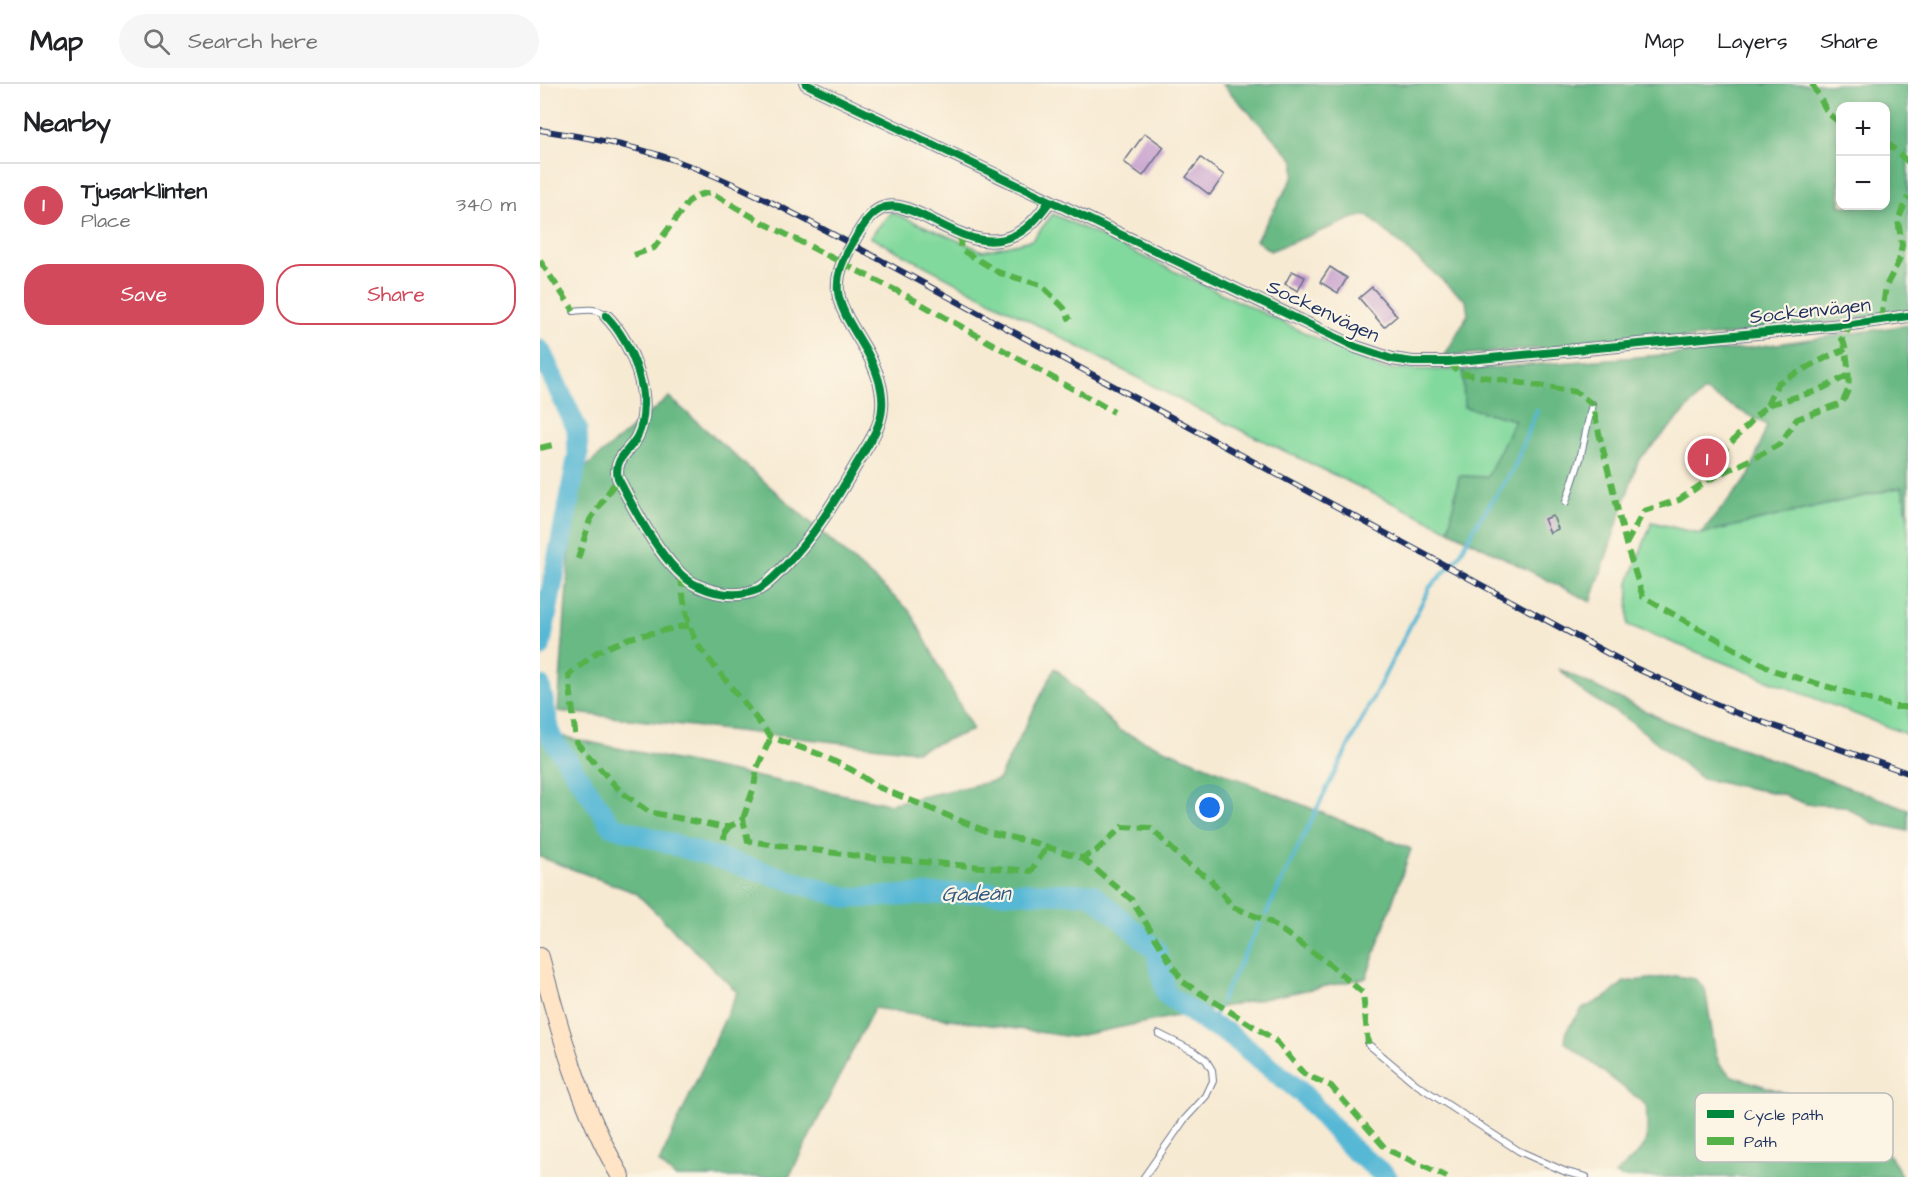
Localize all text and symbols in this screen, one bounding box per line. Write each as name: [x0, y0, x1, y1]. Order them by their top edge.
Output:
search box: [119, 14, 539, 68]
text: Map: [30, 22, 83, 61]
icon: search: [140, 25, 173, 58]
text: Search here: [188, 26, 318, 57]
text: Map: [1644, 27, 1684, 56]
text: Layers: [1717, 27, 1787, 56]
text: Share: [1820, 27, 1878, 56]
map controls: [1836, 102, 1890, 210]
button: +: [1836, 102, 1890, 156]
text: Nearby: [24, 105, 111, 141]
button: −: [1836, 156, 1890, 210]
text: Tjusarklinten: [81, 176, 207, 207]
text: 1: [42, 191, 45, 219]
text: 340 m: [456, 191, 516, 219]
text: Place: [81, 207, 131, 235]
button: Save: [24, 264, 264, 325]
button: Share: [276, 264, 516, 325]
street label: Sockenvägen: [1262, 273, 1384, 350]
street label: Sockenvägen: [1748, 291, 1872, 332]
pin: 1: [1688, 436, 1726, 481]
your location: [1195, 793, 1224, 822]
water label: Gådeån: [941, 879, 1012, 909]
legend: [1695, 1093, 1893, 1162]
text: Cycle path: [1744, 1104, 1823, 1127]
text: Path: [1744, 1131, 1777, 1153]

